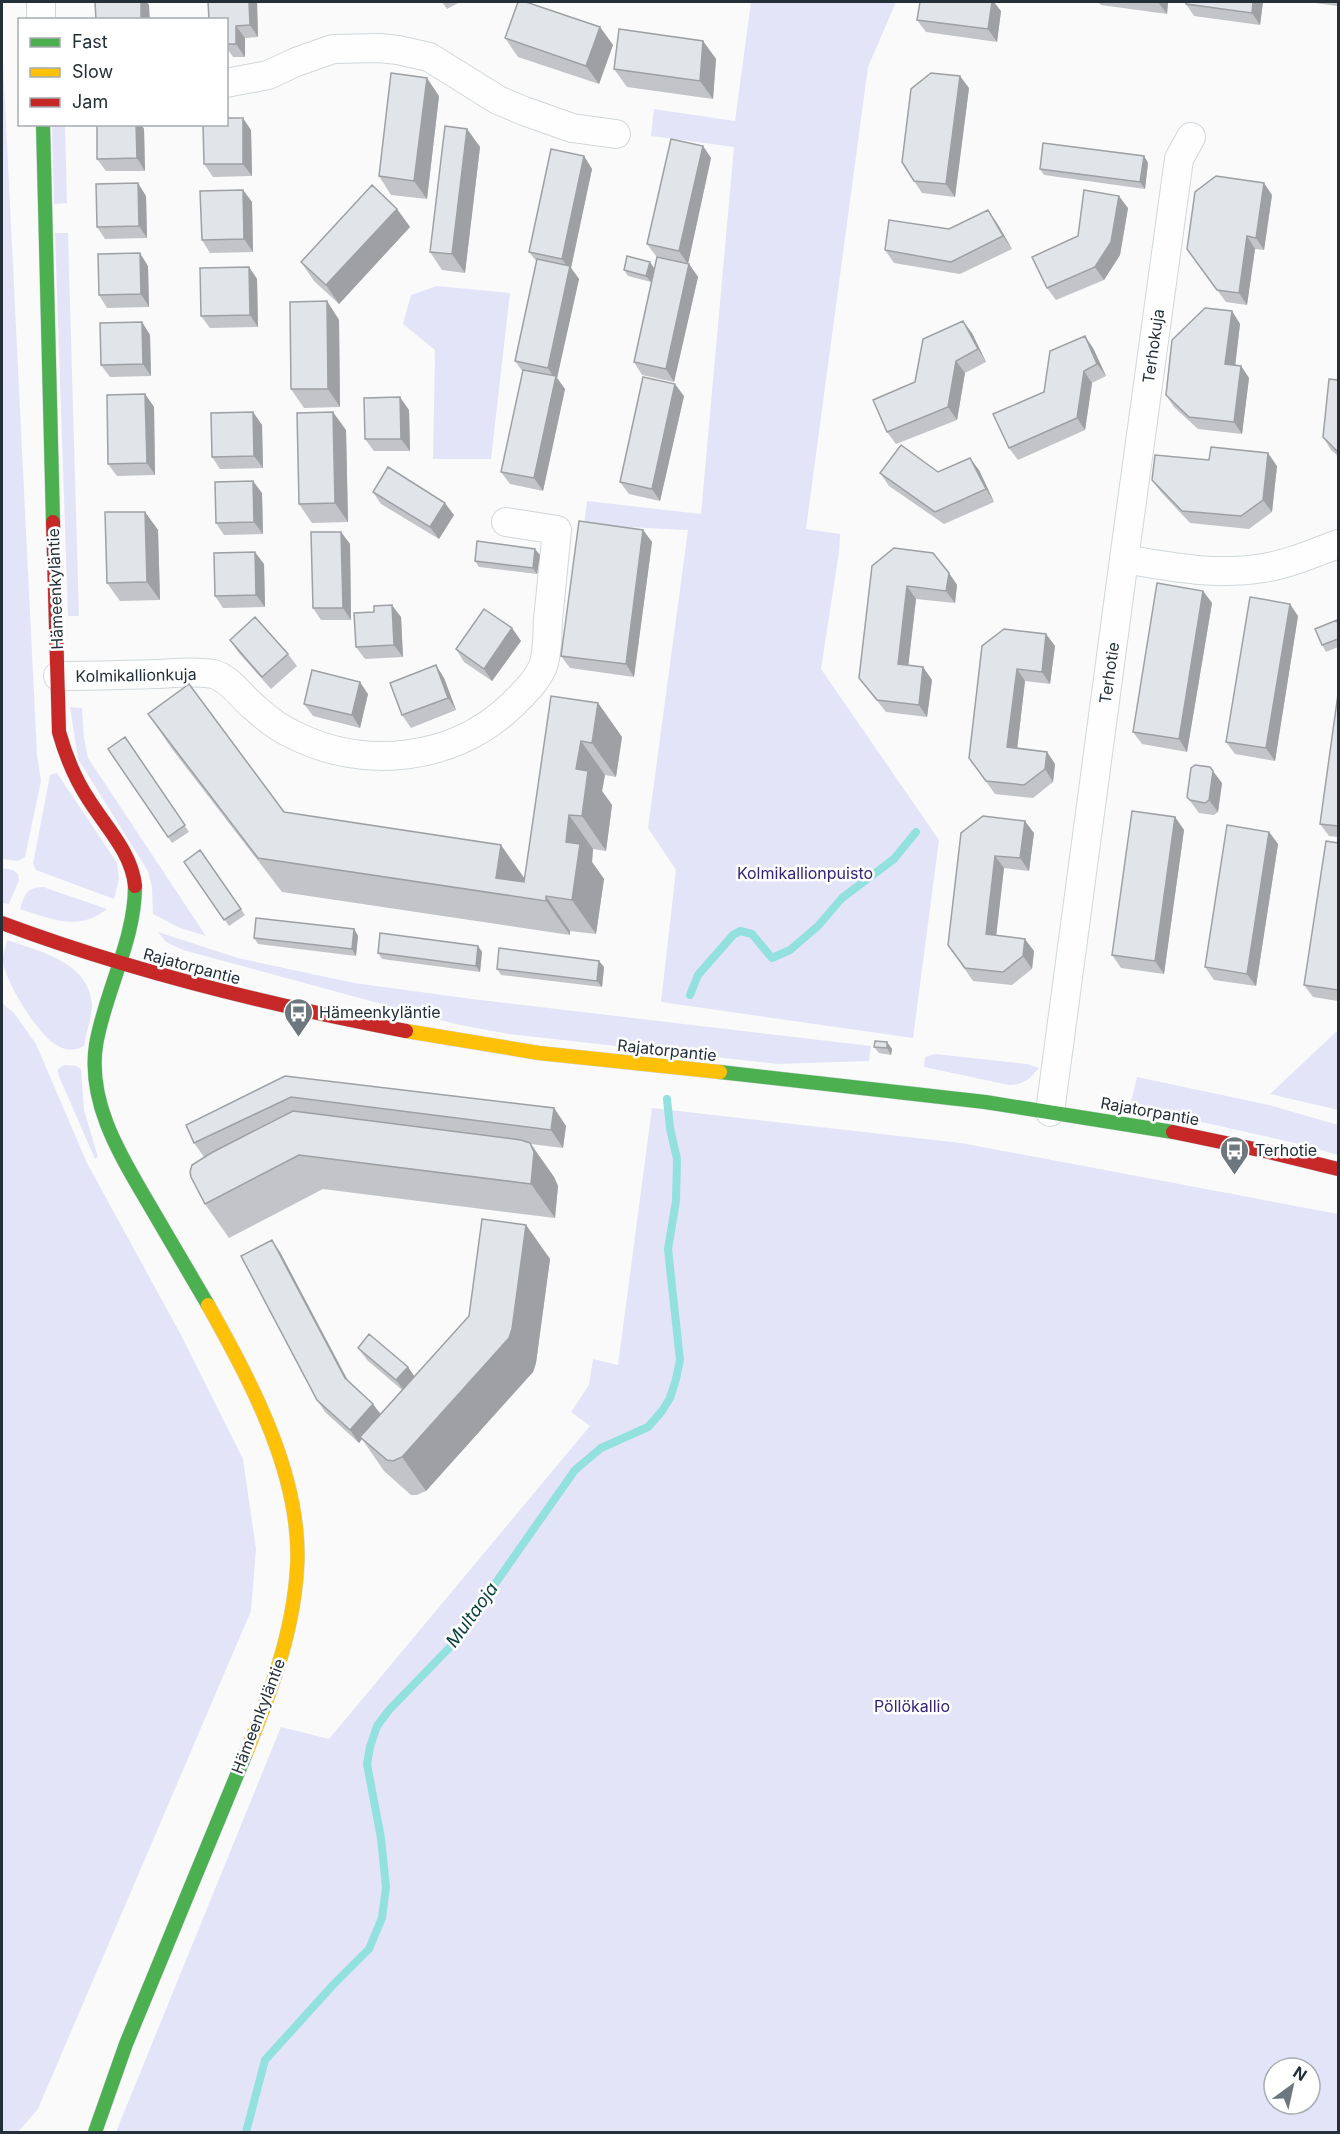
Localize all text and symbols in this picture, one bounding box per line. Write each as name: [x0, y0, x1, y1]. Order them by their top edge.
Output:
legend: [18, 18, 228, 126]
text: Fast: [72, 31, 108, 52]
text: Slow: [72, 61, 113, 82]
text: Jam: [72, 91, 108, 112]
street label: Terhokuja: [1138, 308, 1168, 384]
street label: Hämeenkyläntie: [43, 528, 67, 650]
street label: Terhotie: [1095, 641, 1123, 705]
street label: Kolmikallionkuja: [75, 664, 197, 686]
park label: Kolmikallionpuisto: [737, 863, 873, 883]
street label: Rajatorpantie: [141, 943, 243, 989]
bus stop icon: Hämeenkyläntie: [282, 996, 314, 1038]
place label: Hämeenkyläntie: [319, 1002, 441, 1022]
street label: Rajatorpantie: [616, 1035, 718, 1065]
street label: Rajatorpantie: [1099, 1092, 1201, 1130]
bus stop icon: Terhotie: [1218, 1134, 1250, 1176]
place label: Terhotie: [1255, 1140, 1317, 1160]
water label: Multaoja: [441, 1578, 502, 1651]
street label: Hämeenkyläntie: [227, 1656, 289, 1776]
park label: Pöllökallio: [874, 1696, 950, 1716]
north arrow: [1262, 2056, 1322, 2116]
text: N: [1290, 2062, 1311, 2085]

